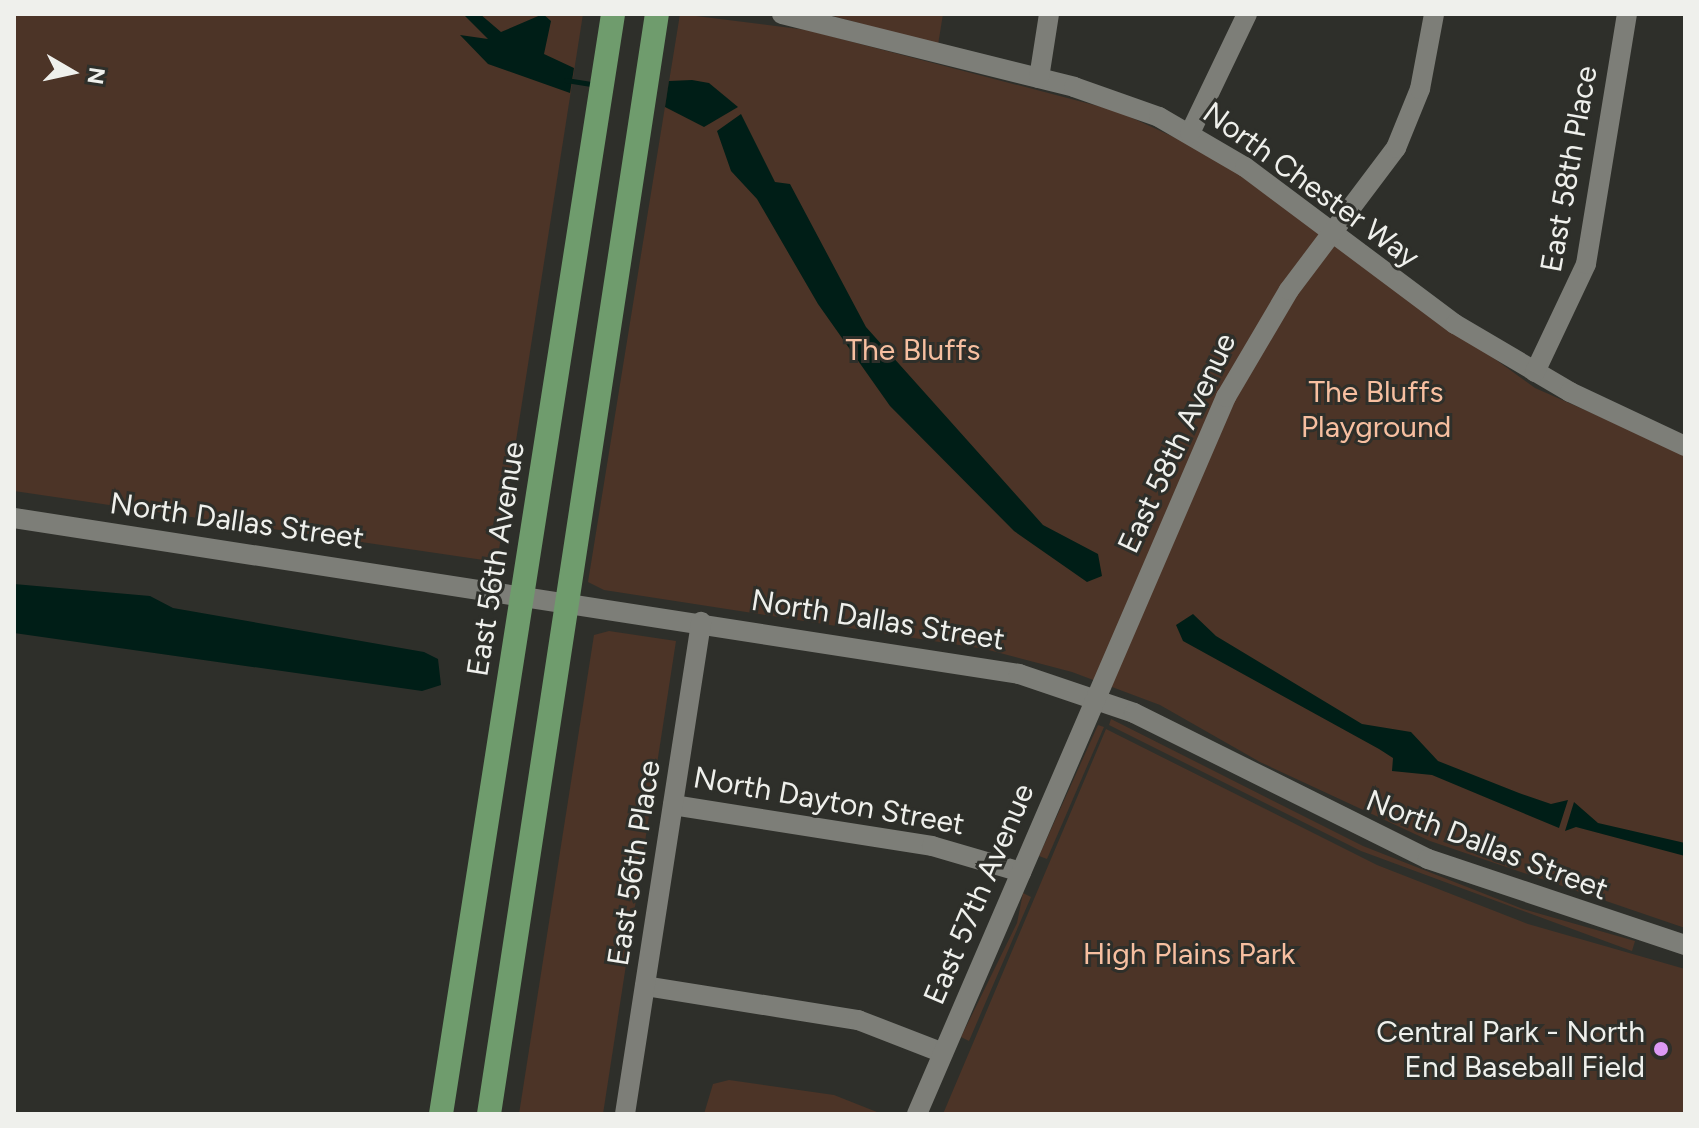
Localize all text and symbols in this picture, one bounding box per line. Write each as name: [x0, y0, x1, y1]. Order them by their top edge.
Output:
north arrow: [32, 32, 112, 112]
street label: East 58th Place: [1533, 63, 1605, 275]
text: N: [82, 65, 111, 86]
street label: North Chester Way: [1196, 94, 1426, 276]
street label: East 58th Avenue: [1110, 327, 1244, 559]
park label: The Bluffs: [846, 332, 980, 368]
park label: The Bluffs Playground: [1301, 374, 1451, 444]
street label: East 56th Avenue: [460, 439, 532, 679]
street label: North Dallas Street: [108, 485, 366, 557]
street label: North Dallas Street: [749, 582, 1007, 658]
street label: East 56th Place: [600, 758, 668, 968]
street label: North Dayton Street: [691, 759, 967, 843]
street label: East 57th Avenue: [916, 778, 1042, 1010]
street label: North Dallas Street: [1361, 782, 1613, 908]
park label: High Plains Park: [1083, 936, 1295, 972]
place label: Central Park - North End Baseball Field: [1376, 1014, 1645, 1084]
marker: Central Park - North End Baseball Field: [1652, 1040, 1670, 1058]

